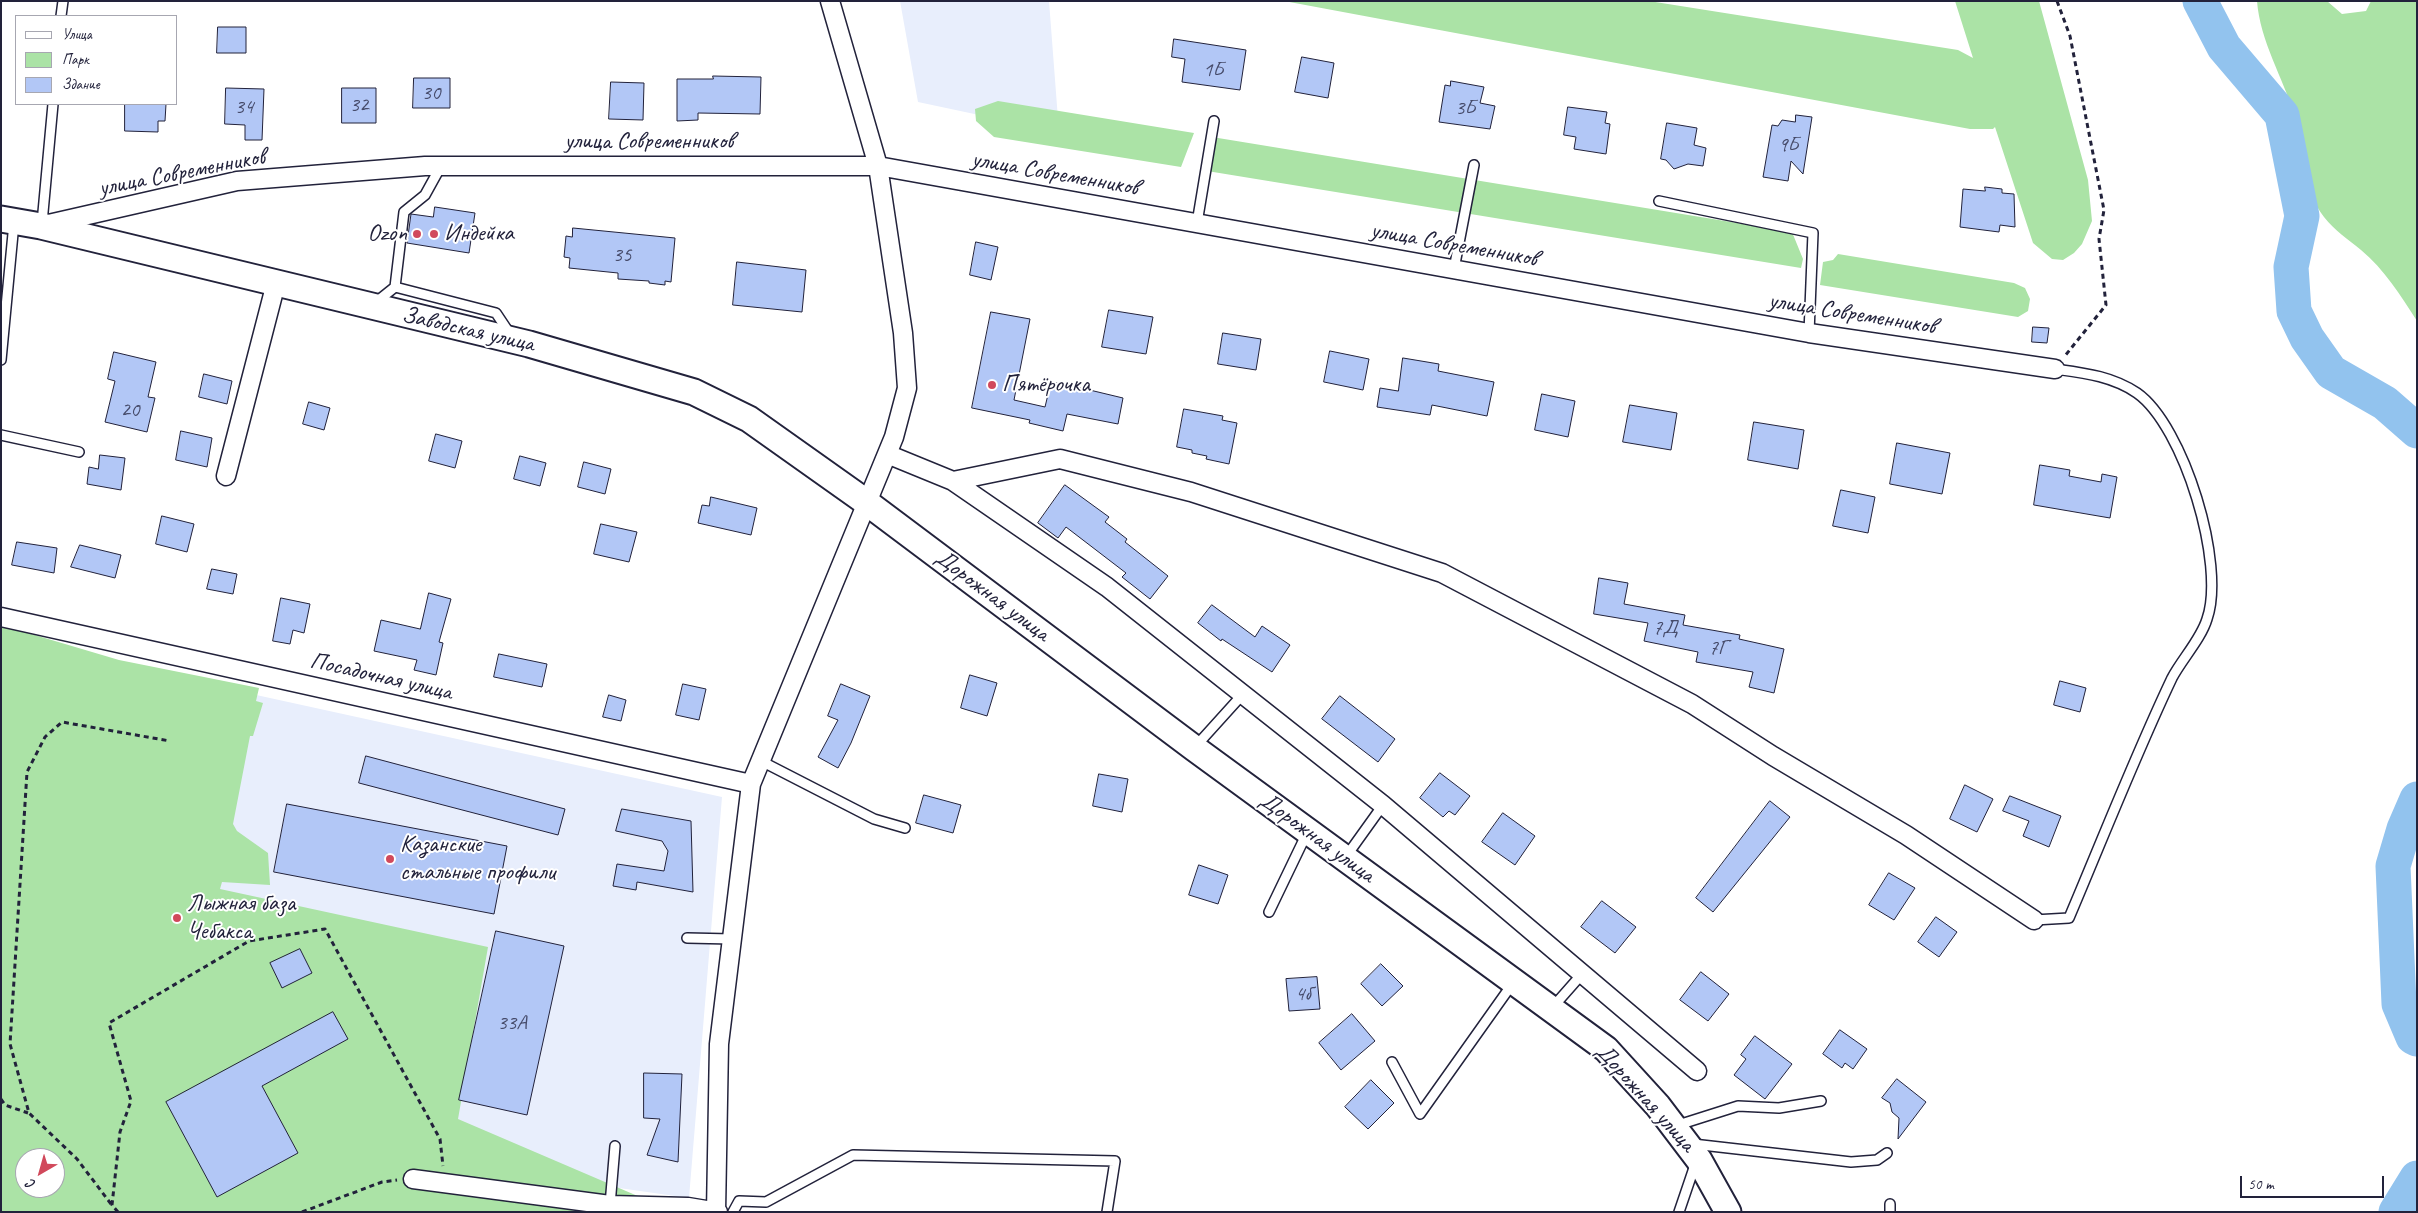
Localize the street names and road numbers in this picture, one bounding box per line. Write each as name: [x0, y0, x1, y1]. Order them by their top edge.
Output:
street label: улица Современников: [565, 128, 733, 156]
street label: улица Современников: [96, 143, 268, 203]
street label: улица Современников: [969, 145, 1141, 203]
street label: улица Современников: [1368, 216, 1540, 274]
street label: улица Современников: [1766, 287, 1938, 341]
street label: Заводская улица: [399, 301, 537, 359]
street label: Дорожная улица: [929, 544, 1055, 648]
street label: Посадочная улица: [307, 647, 455, 707]
street label: Дорожная улица: [1254, 786, 1380, 890]
street label: Дорожная улица: [1589, 1038, 1701, 1158]

